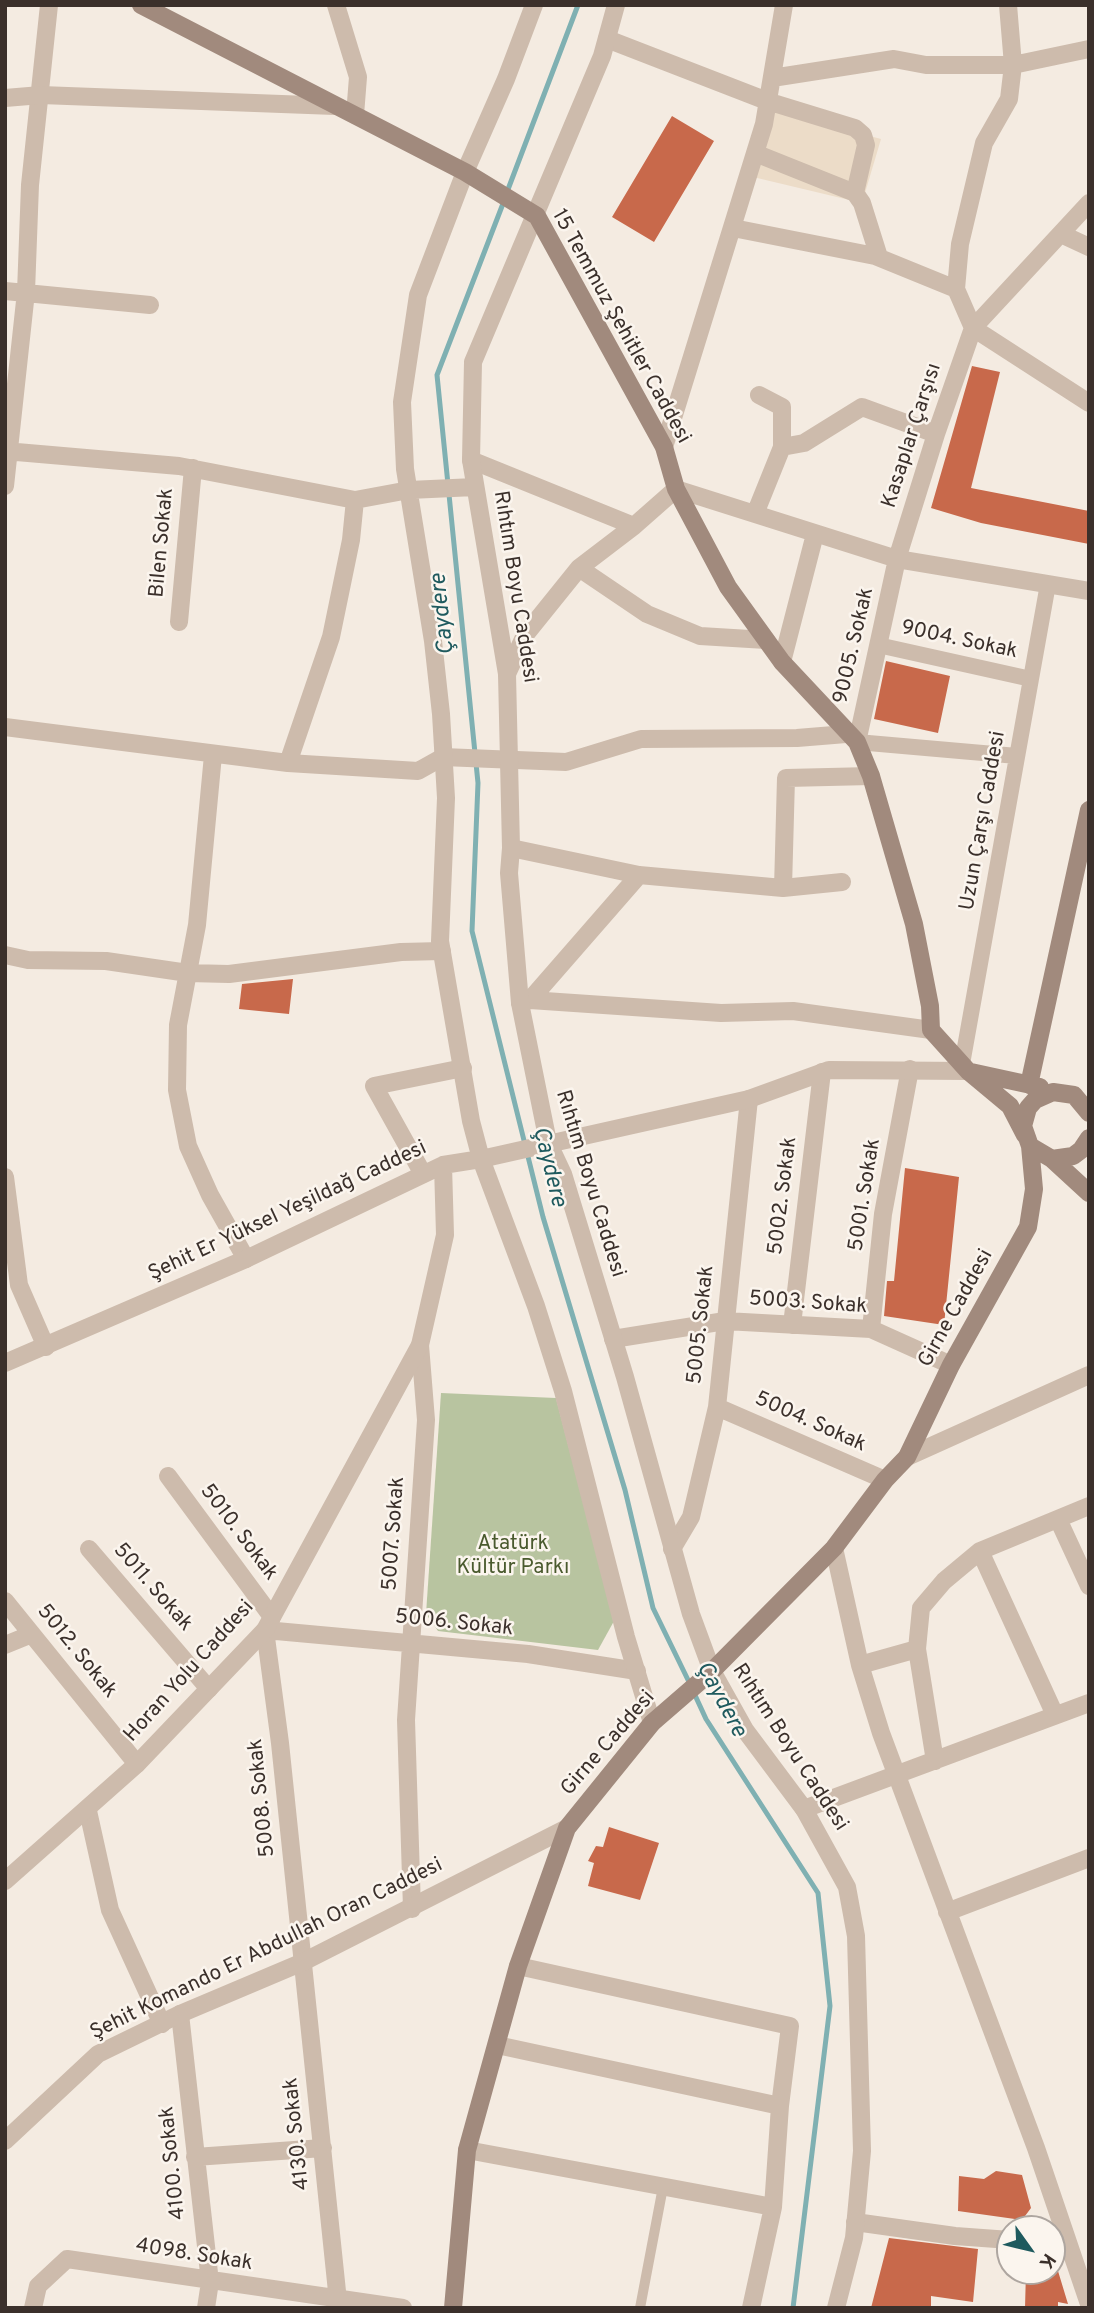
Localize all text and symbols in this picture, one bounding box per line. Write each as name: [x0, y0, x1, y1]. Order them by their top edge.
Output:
street label: 15 Temmuz Şehitler Caddesi: [545, 205, 695, 449]
street label: Kasaplar Çarşısı: [878, 361, 948, 511]
street label: Bilen Sokak: [146, 487, 180, 599]
street label: Rıhtım Boyu Caddesi: [486, 489, 542, 685]
water label: Çaydere: [426, 572, 462, 656]
street label: 9005. Sokak: [829, 585, 881, 707]
street label: 9004. Sokak: [898, 616, 1020, 666]
street label: Uzun Çarşı Caddesi: [956, 729, 1012, 913]
street label: Rıhtım Boyu Caddesi: [549, 1087, 629, 1281]
water label: Çaydere: [525, 1124, 571, 1210]
street label: 5002. Sokak: [764, 1135, 804, 1257]
street label: Şehit Er Yüksel Yeşildağ Caddesi: [145, 1136, 431, 1288]
street label: 5001. Sokak: [845, 1137, 887, 1253]
street label: Girne Caddesi: [914, 1246, 1000, 1372]
street label: 5005. Sokak: [683, 1264, 721, 1386]
street label: 5003. Sokak: [748, 1287, 868, 1321]
street label: 5004. Sokak: [750, 1387, 870, 1459]
street label: 5007. Sokak: [378, 1476, 412, 1592]
street label: 5010. Sokak: [194, 1480, 282, 1586]
park label: Atatürk Kültür Parkı: [457, 1532, 569, 1582]
street label: 5011. Sokak: [107, 1539, 197, 1637]
street label: Horan Yolu Caddesi: [120, 1596, 260, 1748]
street label: 5012. Sokak: [30, 1600, 122, 1704]
street label: 5006. Sokak: [394, 1605, 514, 1643]
water label: Çaydere: [689, 1657, 751, 1743]
street label: Rıhtım Boyu Caddesi: [726, 1660, 852, 1836]
street label: Girne Caddesi: [557, 1686, 661, 1802]
street label: 5008. Sokak: [244, 1738, 282, 1858]
street label: Şehit Komando Er Abdullah Oran Caddesi: [87, 1853, 447, 2047]
street label: 4130. Sokak: [280, 2076, 316, 2192]
street label: 4100. Sokak: [156, 2105, 192, 2221]
north arrow: [996, 2215, 1066, 2285]
street label: 4098. Sokak: [134, 2234, 254, 2278]
text: K: [1033, 2248, 1060, 2273]

